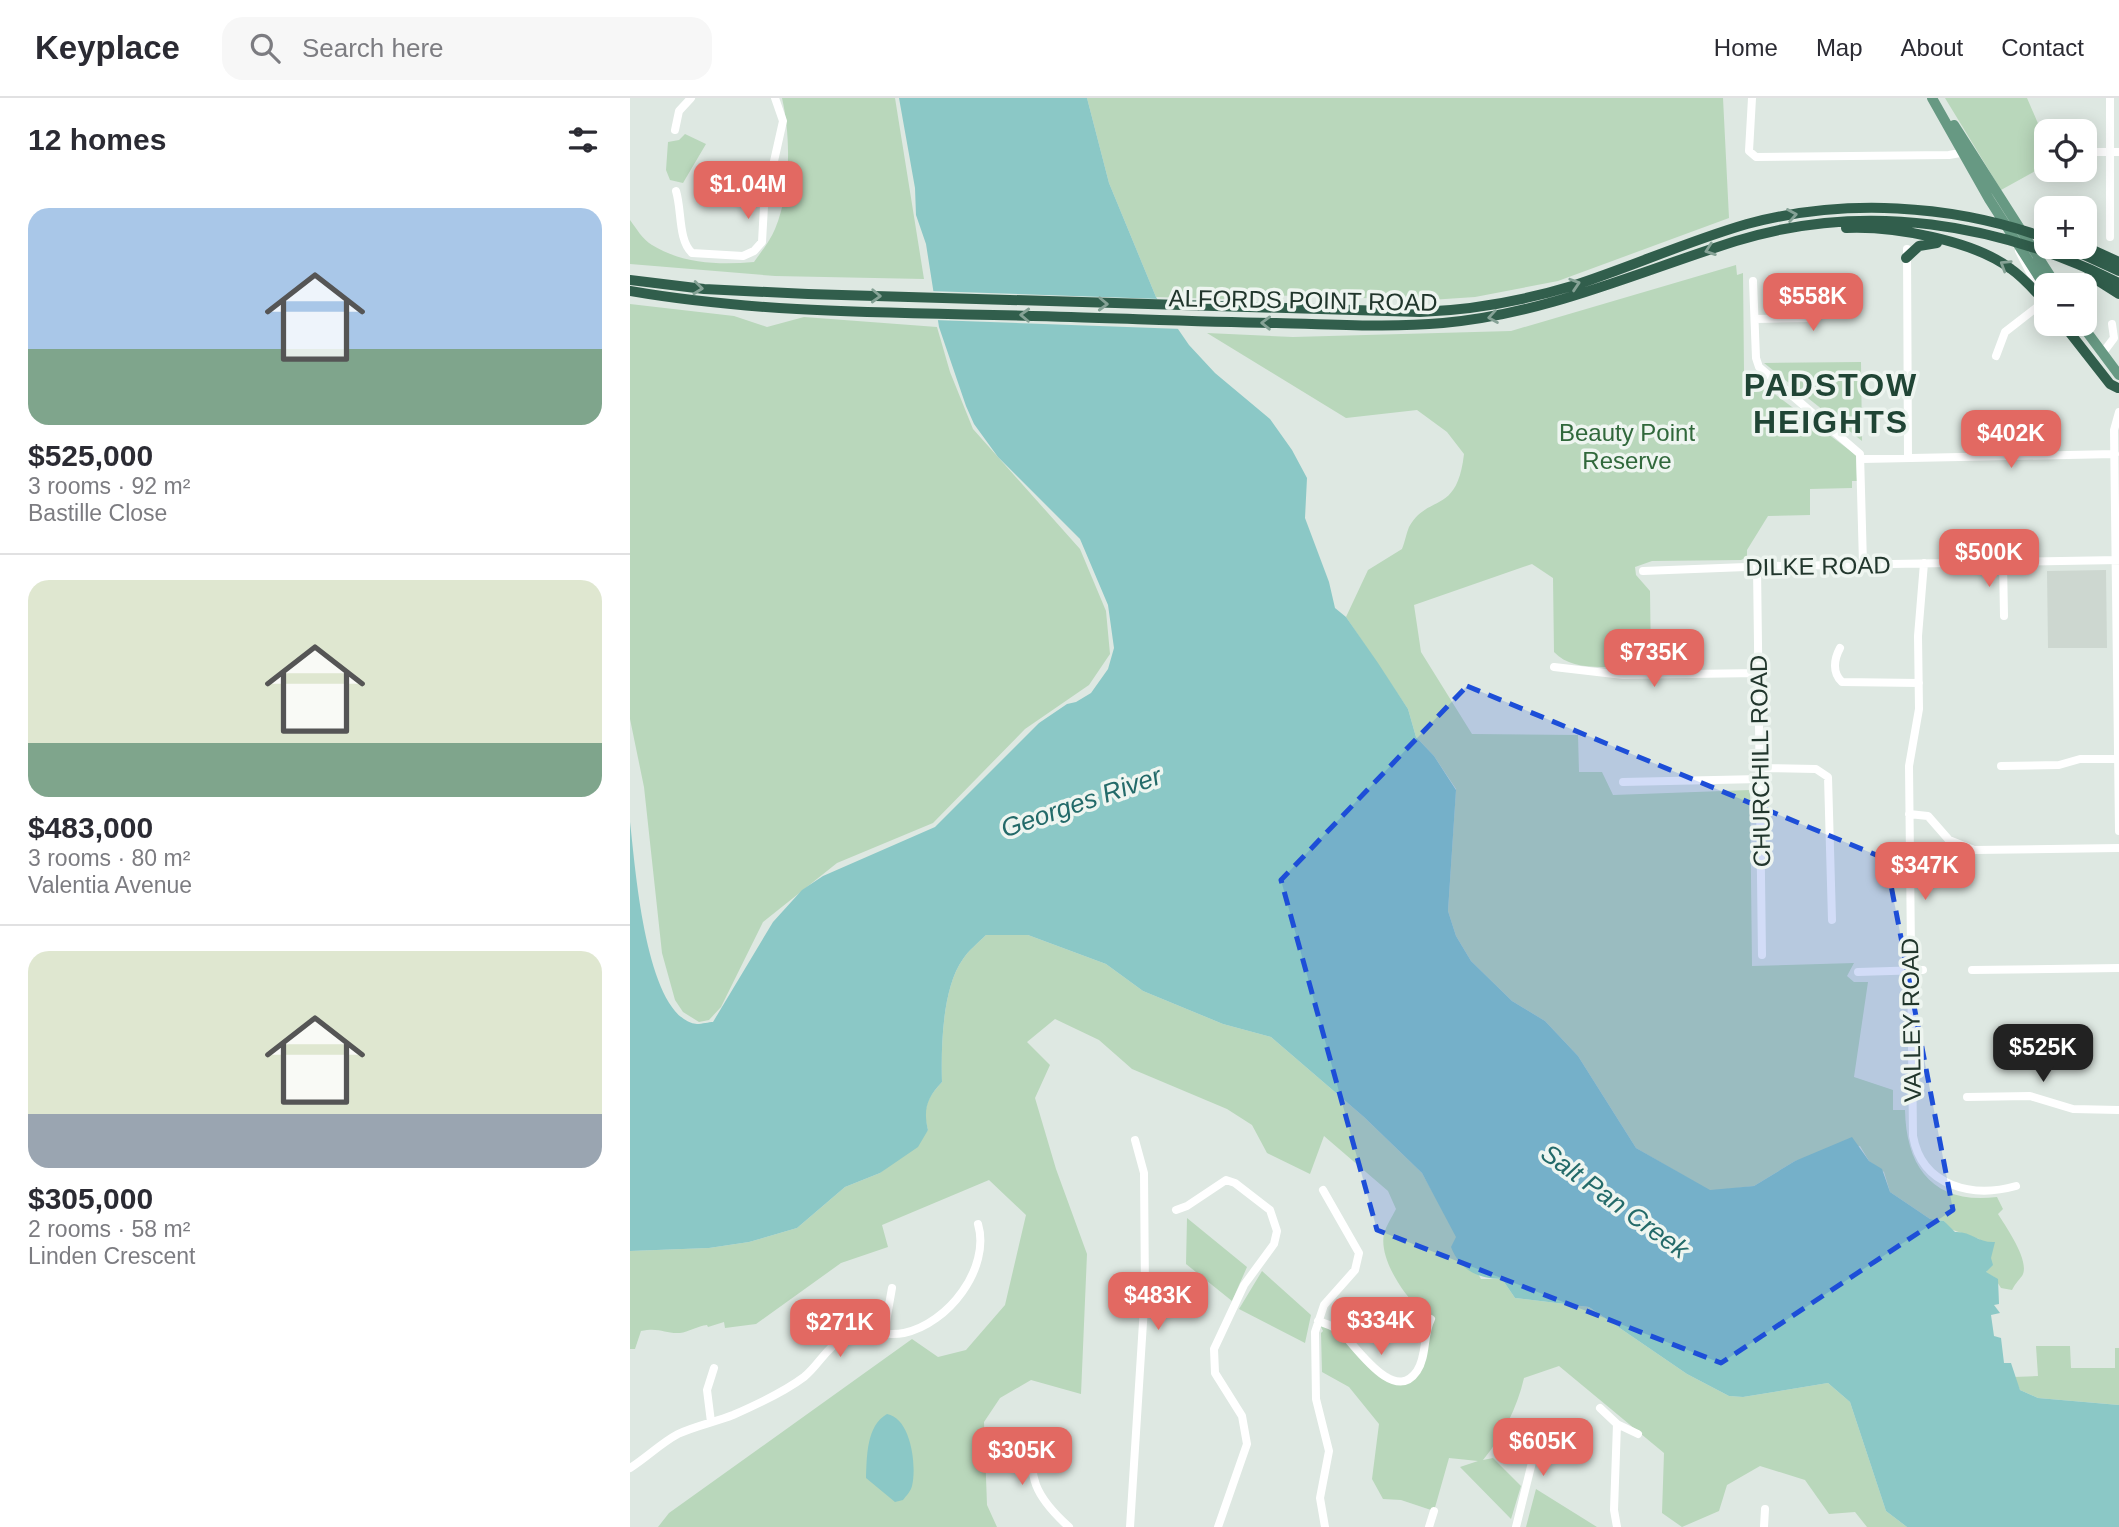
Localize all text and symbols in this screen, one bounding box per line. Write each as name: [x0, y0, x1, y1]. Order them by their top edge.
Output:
search box: [222, 17, 712, 80]
text: Keyplace: [35, 29, 180, 66]
icon: search: [246, 29, 284, 67]
text: Search here: [302, 33, 444, 63]
text: Home: [1714, 34, 1778, 61]
text: Map: [1816, 34, 1863, 61]
text: About: [1901, 34, 1963, 61]
text: Contact: [2001, 34, 2084, 61]
map controls: [2034, 119, 2097, 336]
button: locate: [2034, 119, 2097, 182]
icon: filters: [564, 121, 602, 159]
text: 12 homes: [28, 123, 166, 156]
pin: $1.04M: [691, 162, 805, 221]
text: $1.04M: [710, 171, 786, 197]
button: +: [2034, 196, 2097, 259]
one-way arrow: [1786, 208, 1798, 223]
one-way arrow: [1705, 242, 1717, 256]
icon: home: [252, 254, 378, 380]
one-way arrow: [2000, 261, 2013, 274]
button: −: [2034, 273, 2097, 336]
pin: $558K: [1764, 274, 1862, 333]
one-way arrow: [1569, 278, 1581, 292]
one-way arrow: [693, 280, 704, 295]
text: $558K: [1779, 283, 1847, 309]
street label: ALFORDS POINT ROAD: [1168, 284, 1438, 316]
one-way arrow: [871, 289, 882, 304]
one-way arrow: [1098, 297, 1109, 312]
one-way arrow: [1019, 308, 1030, 323]
one-way arrow: [1487, 309, 1499, 324]
one-way arrow: [1260, 315, 1271, 331]
district label: PADSTOW HEIGHTS: [1744, 367, 1918, 440]
pin: $402K: [1962, 410, 2060, 470]
park label: Beauty Point Reserve: [1559, 419, 1695, 474]
text: $402K: [1977, 420, 2045, 446]
text: $525,000: [28, 439, 153, 472]
text: 3 rooms · 92 m²: [28, 473, 190, 499]
text: Bastille Close: [28, 500, 167, 526]
pin: $500K: [1940, 530, 2038, 589]
text: $500K: [1955, 539, 2023, 565]
street label: DILKE ROAD: [1745, 551, 1891, 581]
icon: home: [252, 626, 378, 752]
pin: $735K: [1605, 630, 1703, 689]
text: $735K: [1620, 639, 1688, 665]
street label: CHURCHILL ROAD: [1745, 655, 1775, 867]
water label: Georges River: [997, 760, 1166, 843]
text: $483,000: [28, 811, 153, 844]
pin: $347K: [1876, 842, 1974, 902]
text: 3 rooms · 80 m²: [28, 845, 190, 871]
text: $347K: [1891, 852, 1959, 878]
text: Valentia Avenue: [28, 872, 192, 898]
street label: VALLEY ROAD: [1896, 938, 1926, 1102]
icon: home: [252, 997, 378, 1123]
pin: $525K: [1994, 1024, 2092, 1084]
text: $525K: [2009, 1034, 2077, 1060]
water label: Salt Pan Creek: [1535, 1137, 1696, 1266]
text: $305,000: [28, 1182, 153, 1215]
text: 2 rooms · 58 m²: [28, 1216, 190, 1242]
text: Linden Crescent: [28, 1243, 196, 1269]
pin: $483K: [1109, 1272, 1207, 1332]
text: $483K: [1124, 1282, 1192, 1308]
pin: $334K: [1332, 1298, 1430, 1357]
pin: $271K: [791, 1300, 889, 1359]
text: $334K: [1347, 1307, 1415, 1333]
text: $271K: [806, 1309, 874, 1335]
pin: $605K: [1494, 1418, 1592, 1478]
pin: $305K: [973, 1428, 1071, 1487]
text: $605K: [1509, 1428, 1577, 1454]
text: $305K: [988, 1437, 1056, 1463]

